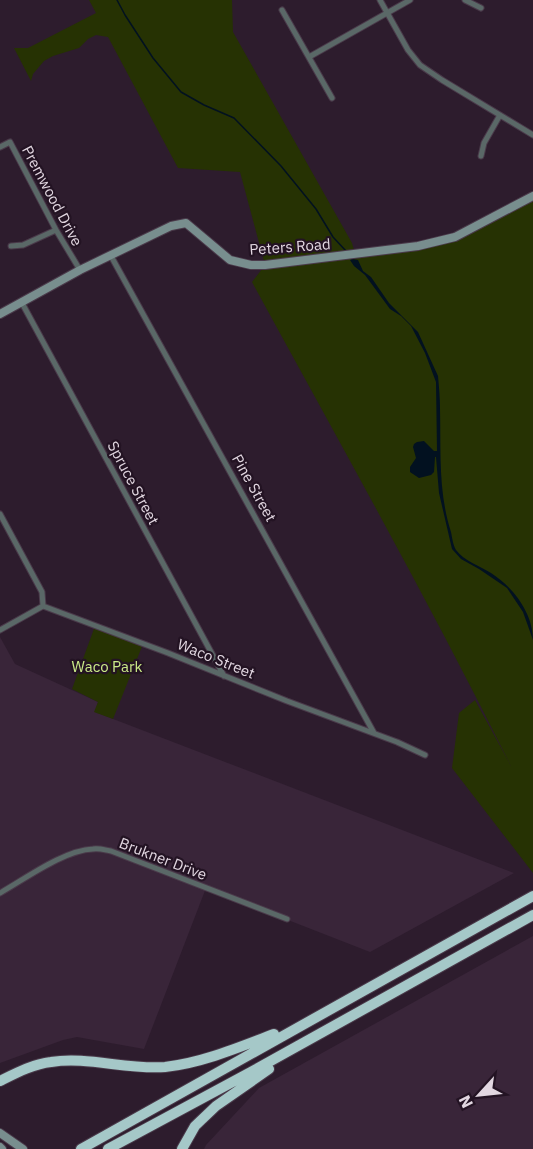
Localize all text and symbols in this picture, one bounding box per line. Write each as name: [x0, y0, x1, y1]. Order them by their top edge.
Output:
street label: Premwood Drive: [18, 142, 87, 249]
street label: Peters Road: [249, 234, 331, 259]
street label: Spruce Street: [103, 438, 163, 528]
street label: Pine Street: [228, 451, 281, 525]
street label: Waco Street: [175, 634, 258, 683]
park label: Waco Park: [72, 657, 143, 676]
street label: Brukner Drive: [117, 833, 210, 884]
north arrow: [449, 1065, 509, 1125]
text: N: [454, 1092, 477, 1112]

